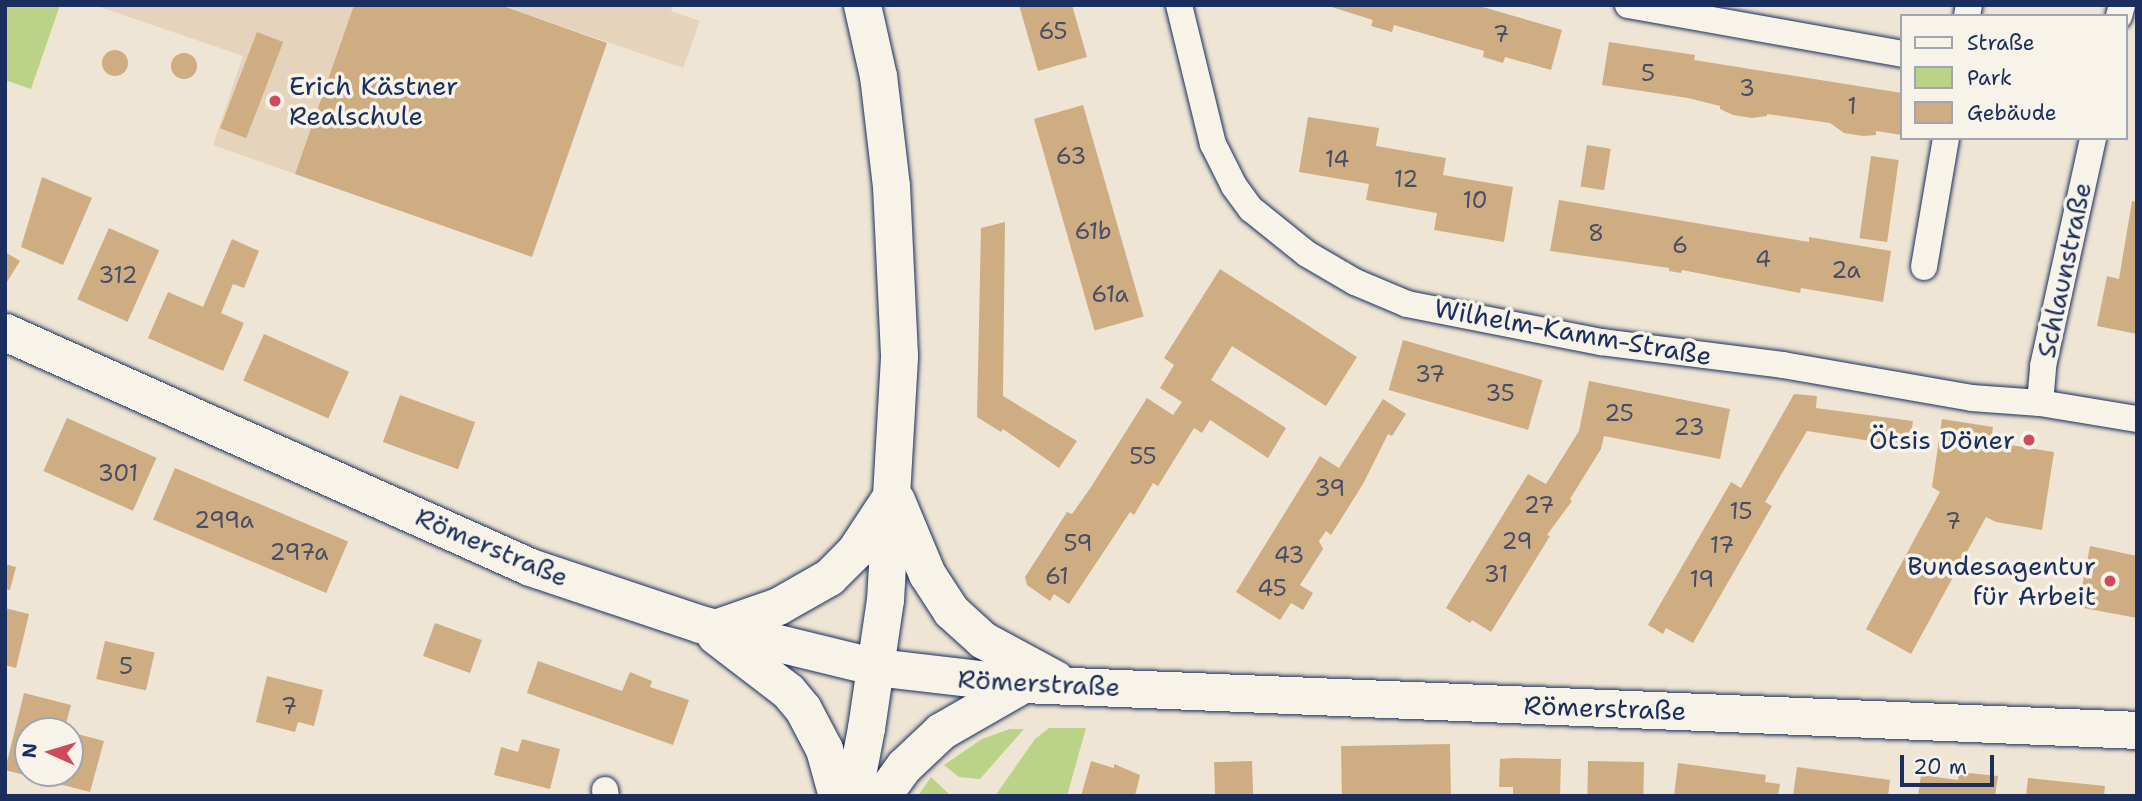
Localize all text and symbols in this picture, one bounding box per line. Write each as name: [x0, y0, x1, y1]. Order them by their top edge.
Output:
legend: [1900, 14, 2128, 140]
house number: 65: [1038, 17, 1068, 45]
house number: 7: [1493, 20, 1509, 48]
text: Straße: [1967, 29, 2035, 57]
house number: 5: [1641, 59, 1655, 87]
text: Park: [1967, 64, 2012, 92]
place label: Erich Kästner Realschule: [289, 70, 458, 132]
house number: 3: [1739, 74, 1755, 102]
house number: 1: [1847, 92, 1857, 120]
marker: Erich Kästner Realschule: [267, 93, 283, 109]
text: Gebäude: [1967, 99, 2057, 127]
house number: 63: [1056, 142, 1086, 170]
house number: 14: [1325, 145, 1349, 173]
house number: 12: [1394, 165, 1418, 193]
street label: Schlaunstraße: [2030, 179, 2098, 361]
house number: 10: [1462, 186, 1488, 214]
house number: 61b: [1074, 217, 1112, 245]
house number: 8: [1588, 219, 1604, 247]
house number: 6: [1672, 231, 1688, 259]
house number: 4: [1755, 245, 1771, 273]
house number: 2a: [1831, 256, 1861, 284]
house number: 312: [98, 261, 138, 289]
house number: 61a: [1091, 280, 1129, 308]
street label: Wilhelm-Kamm-Straße: [1432, 292, 1714, 372]
house number: 37: [1415, 360, 1445, 388]
house number: 35: [1485, 379, 1515, 407]
house number: 25: [1604, 399, 1634, 427]
house number: 23: [1673, 413, 1705, 441]
place label: Ötsis Döner: [1869, 424, 2015, 456]
marker: Ötsis Döner: [2021, 432, 2037, 448]
house number: 55: [1129, 442, 1157, 470]
house number: 301: [98, 459, 138, 487]
house number: 39: [1315, 474, 1345, 502]
house number: 27: [1524, 491, 1554, 519]
house number: 15: [1729, 497, 1753, 525]
street label: Römerstraße: [411, 501, 573, 593]
house number: 299a: [194, 506, 254, 534]
house number: 7: [1945, 507, 1961, 535]
house number: 29: [1502, 527, 1532, 555]
house number: 59: [1063, 529, 1093, 557]
house number: 17: [1710, 531, 1734, 559]
house number: 297a: [270, 538, 328, 566]
house number: 43: [1274, 541, 1304, 569]
place label: Bundesagentur für Arbeit: [1907, 550, 2096, 612]
house number: 31: [1484, 560, 1508, 588]
house number: 61: [1045, 562, 1069, 590]
house number: 19: [1690, 565, 1714, 593]
marker: Bundesagentur für Arbeit: [2102, 573, 2118, 589]
house number: 45: [1257, 574, 1287, 602]
house number: 5: [119, 652, 133, 680]
street label: Römerstraße: [957, 663, 1121, 703]
street label: Römerstraße: [1523, 690, 1687, 726]
house number: 7: [281, 692, 297, 720]
north arrow: [14, 717, 84, 787]
text: N: [17, 742, 43, 759]
scale bar: [1904, 742, 1998, 786]
text: 20 m: [1913, 753, 1967, 781]

